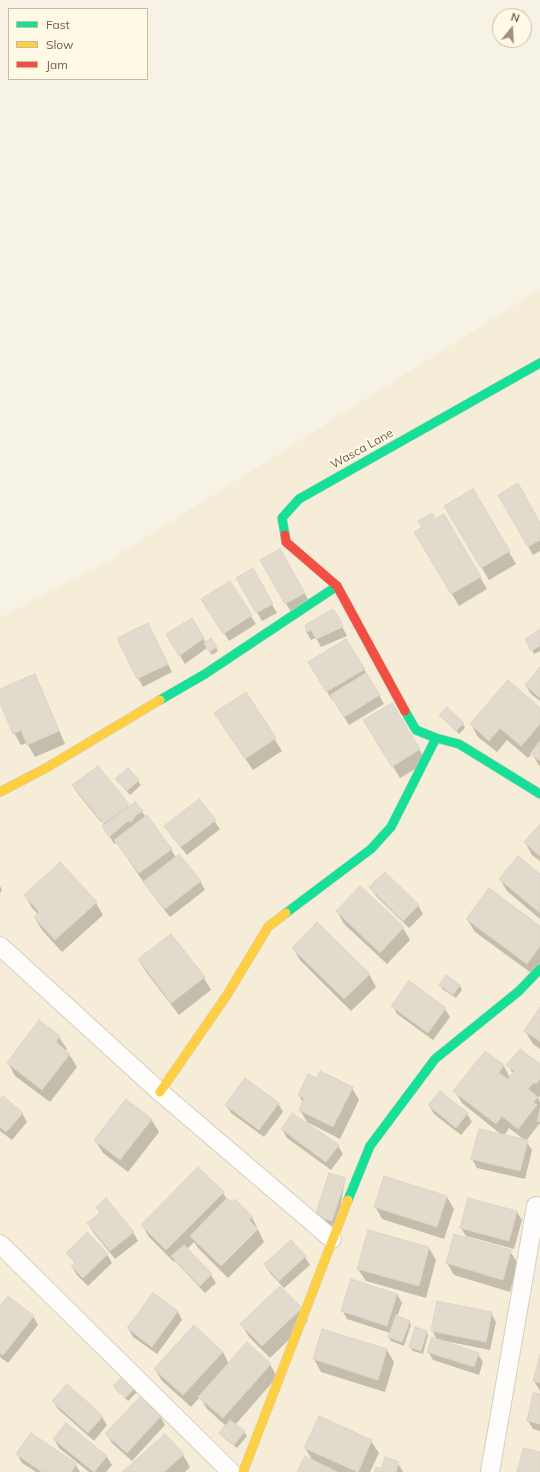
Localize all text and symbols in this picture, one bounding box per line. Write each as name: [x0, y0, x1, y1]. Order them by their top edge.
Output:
legend: [8, 8, 148, 80]
north arrow: [492, 8, 532, 48]
text: N: [509, 10, 522, 25]
text: Fast: [46, 17, 70, 32]
text: Slow: [46, 37, 74, 52]
text: Jam: [46, 57, 68, 72]
street label: Wasca Lane: [328, 426, 396, 472]

